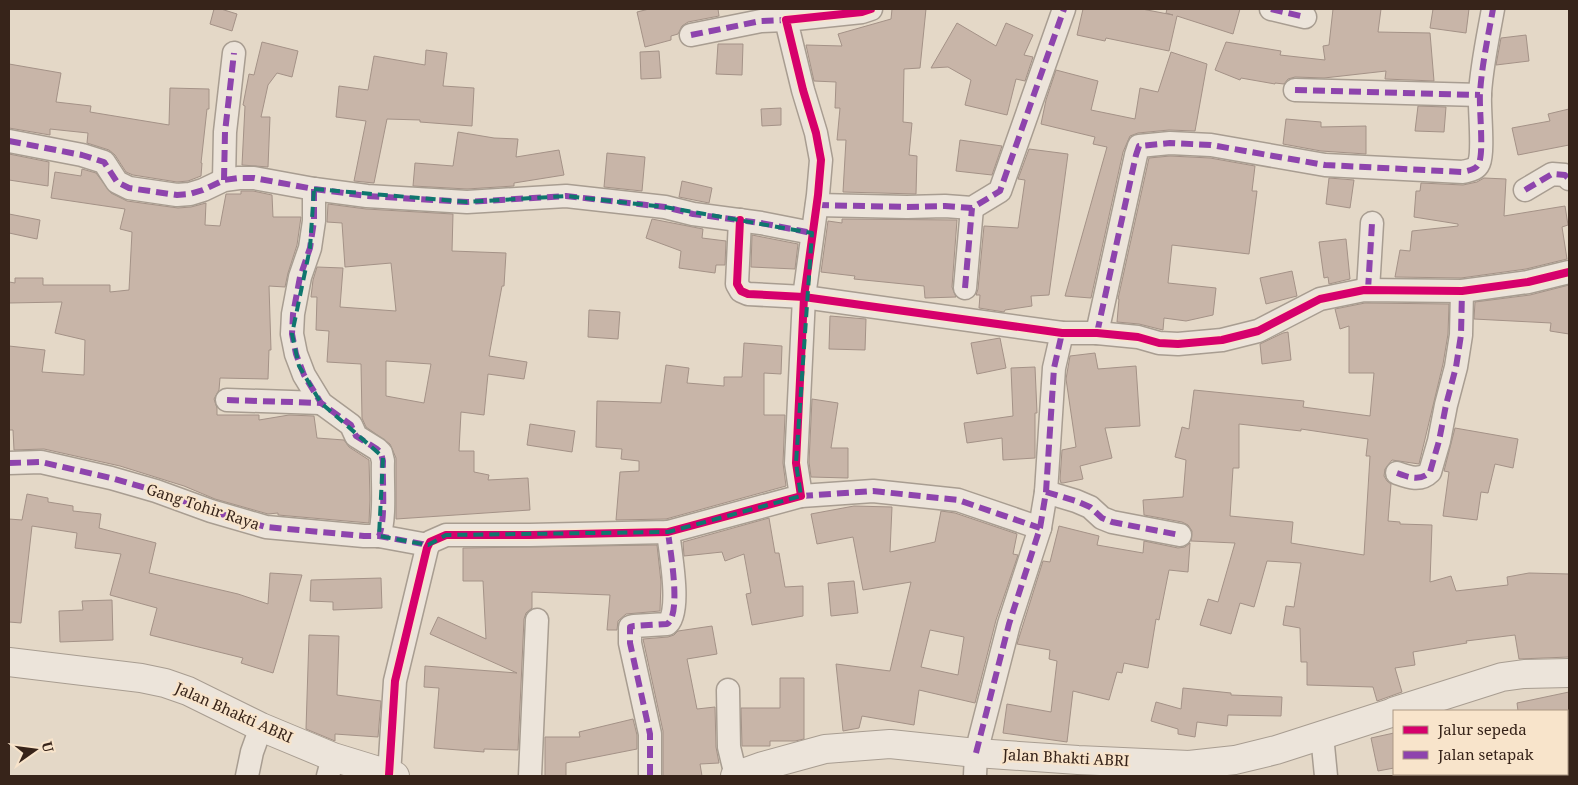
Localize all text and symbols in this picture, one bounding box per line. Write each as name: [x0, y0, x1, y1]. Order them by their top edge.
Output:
street label: Gang Tohir Raya: [144, 478, 263, 534]
street label: Jalan Bhakti ABRI: [172, 677, 296, 747]
legend: [1393, 710, 1568, 775]
text: Jalur sepeda: [1437, 719, 1527, 739]
north arrow: [10, 725, 60, 775]
text: U: [38, 739, 59, 755]
street label: Jalan Bhakti ABRI: [1001, 744, 1130, 770]
text: Jalan setapak: [1437, 744, 1534, 764]

